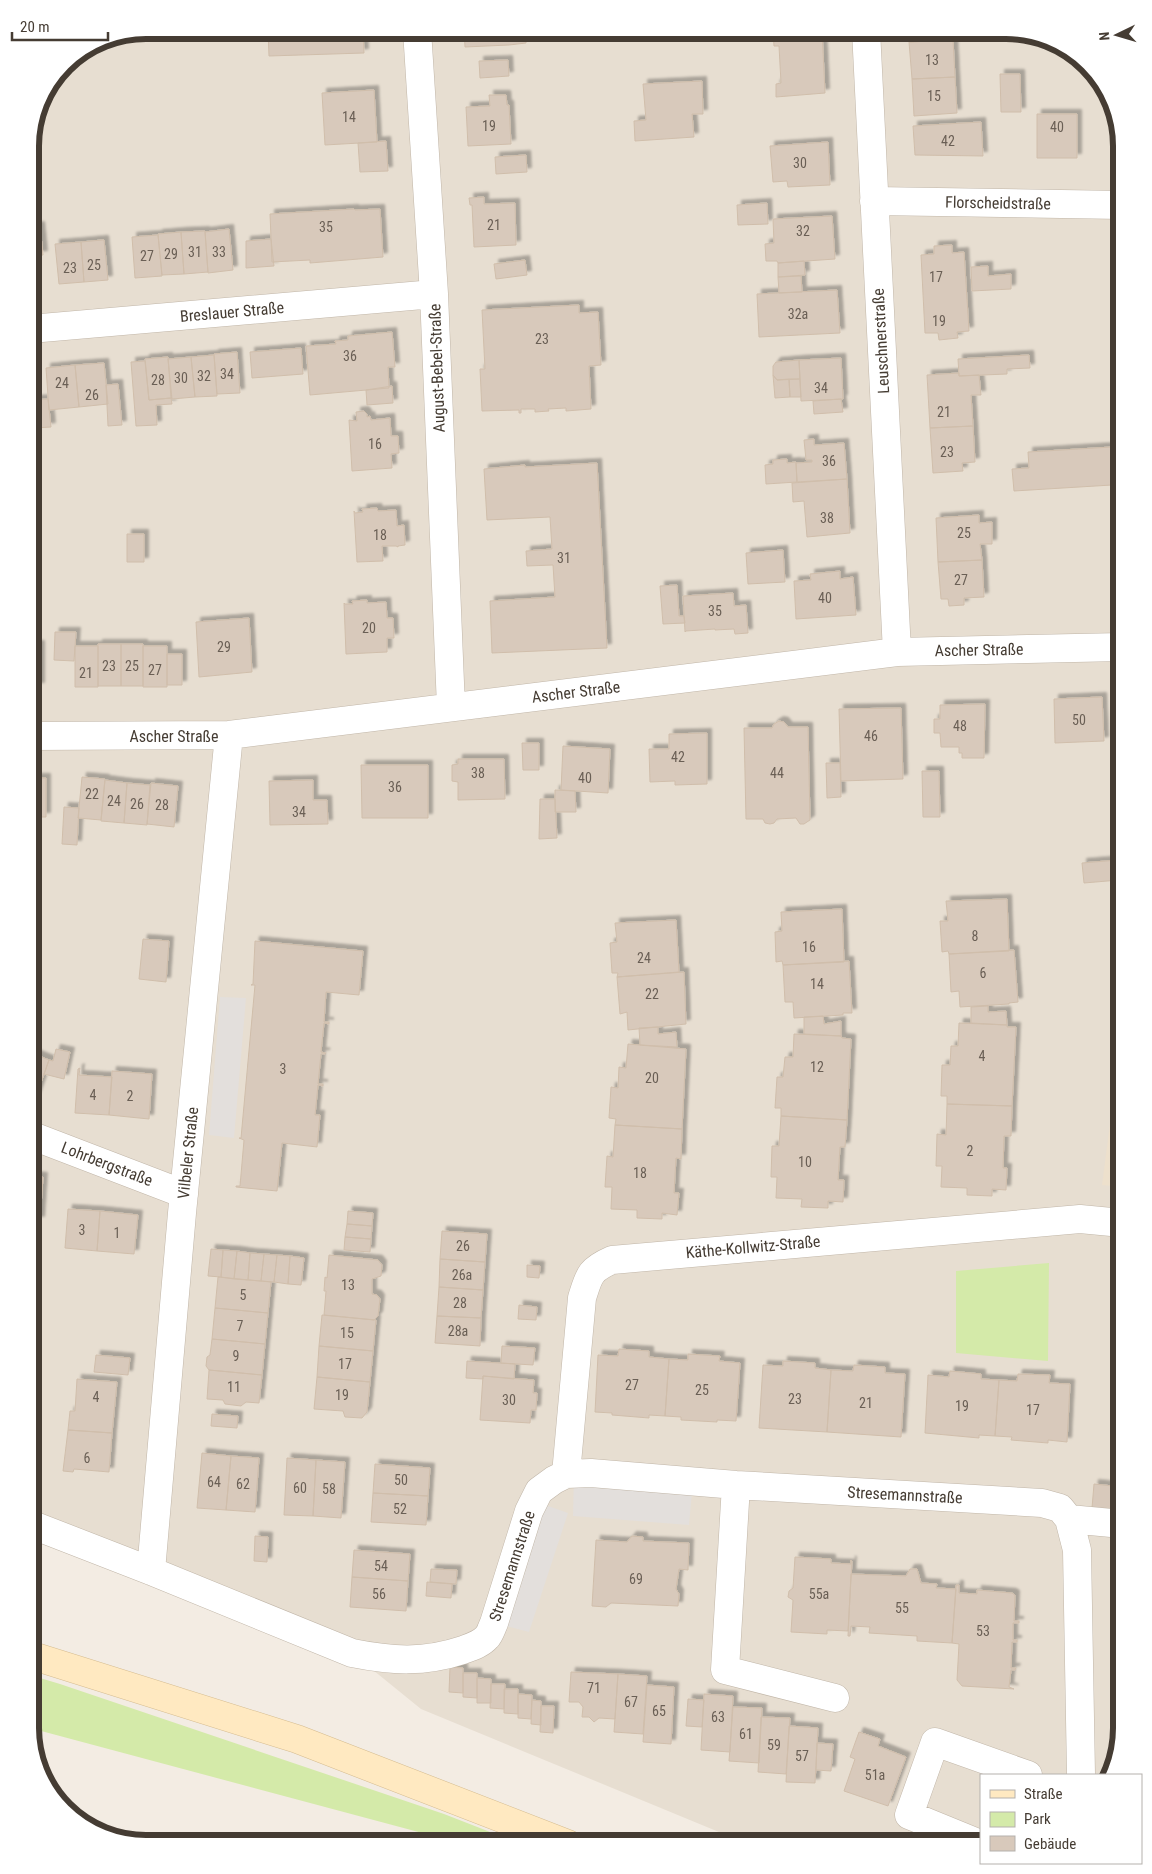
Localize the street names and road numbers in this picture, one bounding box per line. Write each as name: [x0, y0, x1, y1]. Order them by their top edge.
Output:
street label: Florscheidstraße: [945, 193, 1051, 213]
street label: Leuschnerstraße: [869, 288, 893, 394]
street label: Breslauer Straße: [179, 298, 285, 326]
street label: August-Bebel-Straße: [425, 303, 449, 433]
street label: Ascher Straße: [934, 640, 1024, 660]
street label: Ascher Straße: [531, 677, 621, 707]
street label: Ascher Straße: [130, 727, 218, 746]
street label: Vilbeler Straße: [174, 1106, 202, 1200]
street label: Lohrbergstraße: [59, 1138, 155, 1190]
street label: Käthe-Kollwitz-Straße: [685, 1232, 821, 1262]
street label: Stresemannstraße: [847, 1482, 963, 1508]
street label: Stresemannstraße: [485, 1508, 539, 1624]

